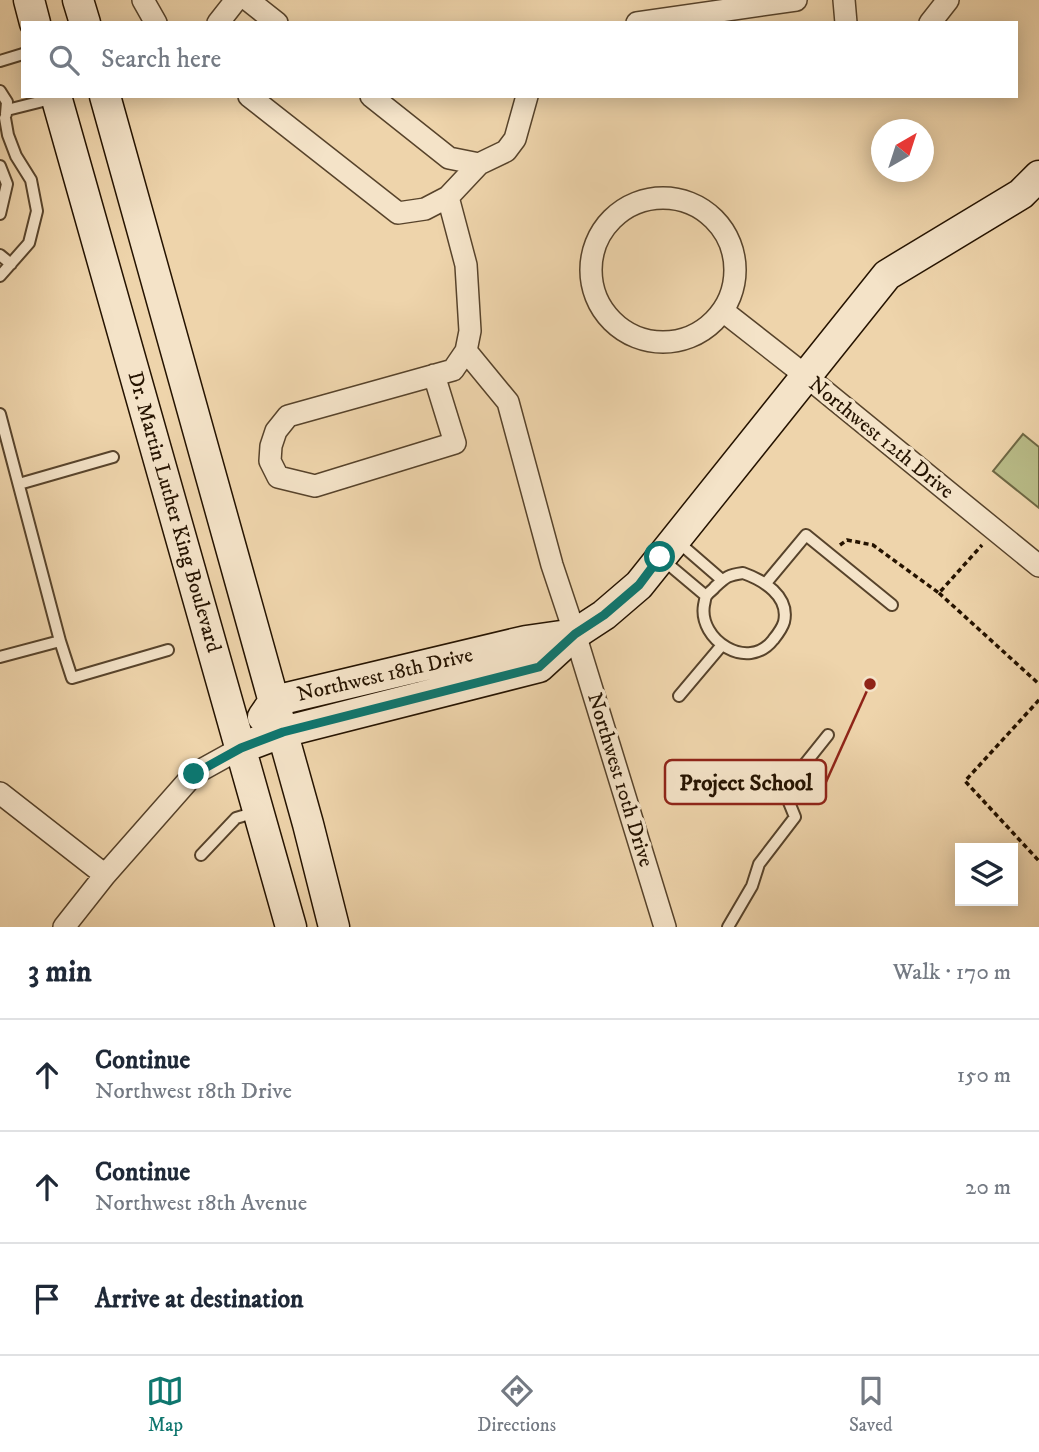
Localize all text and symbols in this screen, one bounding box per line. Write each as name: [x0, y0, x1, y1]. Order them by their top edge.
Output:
search box: [21, 21, 1018, 98]
icon: search: [45, 41, 83, 79]
text: Search here: [101, 43, 221, 76]
north arrow: [871, 119, 934, 182]
street label: Dr. Martin Luther King Boulevard: [121, 369, 227, 656]
street label: Northwest 12th Drive: [803, 371, 959, 505]
route start: [644, 541, 675, 572]
street label: Northwest 18th Drive: [294, 642, 476, 708]
street label: Northwest 10th Drive: [581, 690, 659, 870]
route end: [178, 758, 209, 789]
callout: Project School: [665, 760, 826, 804]
text: Project School: [679, 769, 814, 798]
map controls: [955, 843, 1018, 906]
button: layers: [955, 843, 1018, 906]
text: 3 min: [28, 954, 92, 991]
text: Walk · 170 m: [893, 958, 1011, 987]
text: Continue: [95, 1044, 190, 1077]
icon: ahead: [28, 1056, 66, 1094]
text: 150 m: [957, 1061, 1011, 1090]
text: Northwest 18th Drive: [95, 1077, 292, 1106]
text: Continue: [95, 1156, 190, 1189]
icon: ahead: [28, 1168, 66, 1206]
text: 20 m: [965, 1173, 1011, 1202]
text: Northwest 18th Avenue: [95, 1189, 307, 1218]
icon: arrive: [28, 1280, 66, 1318]
text: Arrive at destination: [95, 1283, 304, 1316]
tab: Map: [146, 1372, 184, 1437]
tab: Directions: [477, 1372, 556, 1437]
tab: Saved: [849, 1372, 893, 1437]

